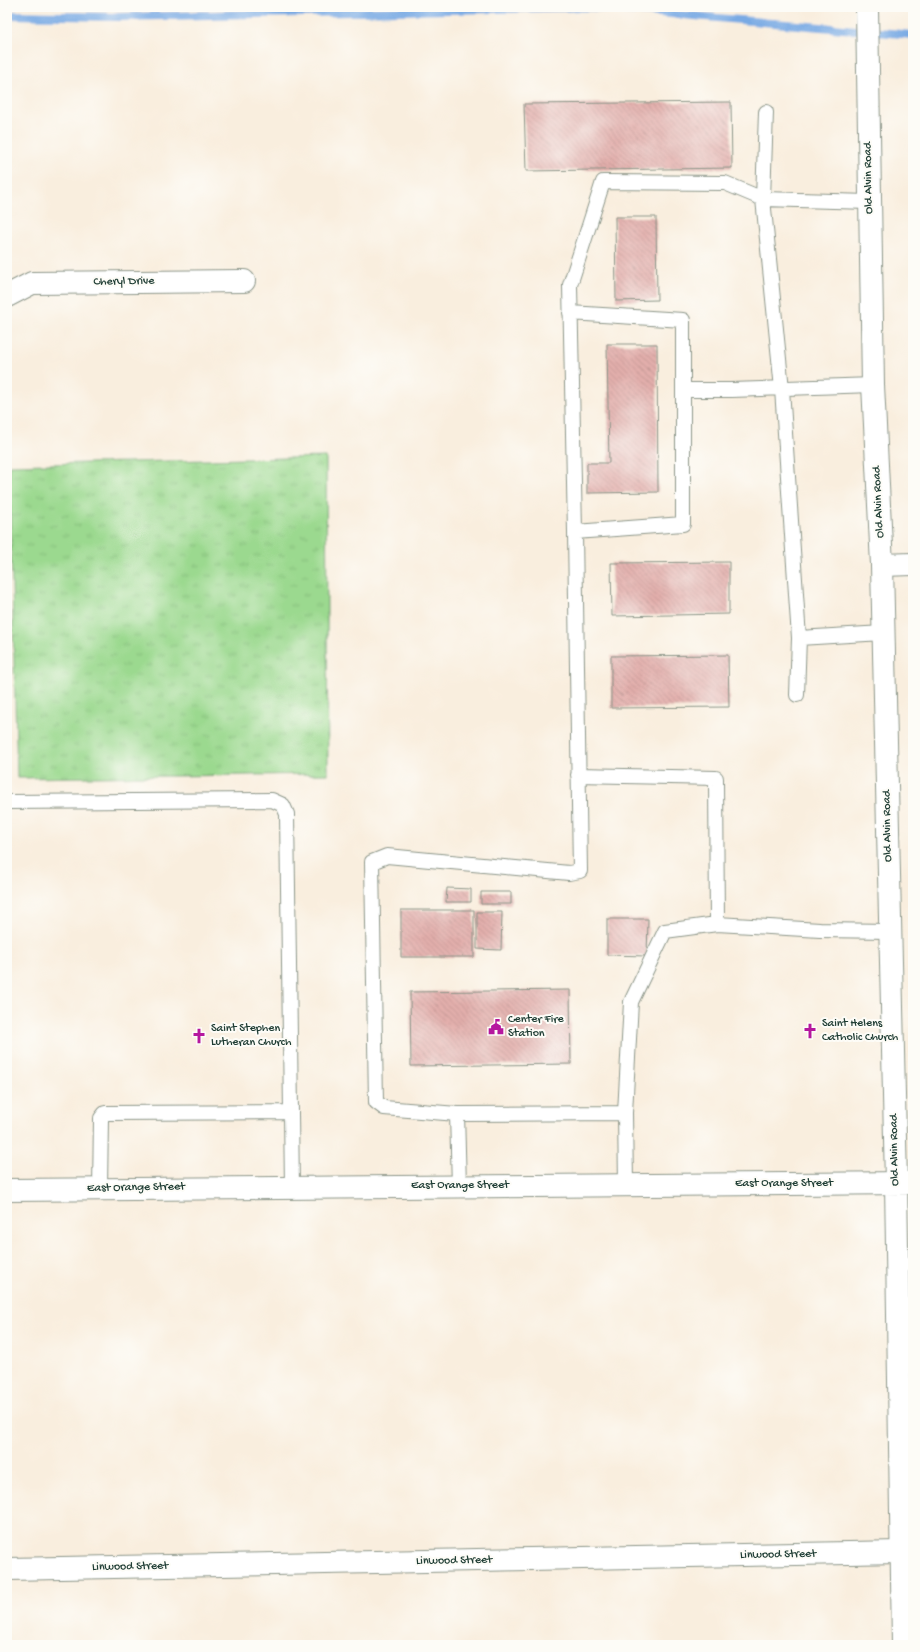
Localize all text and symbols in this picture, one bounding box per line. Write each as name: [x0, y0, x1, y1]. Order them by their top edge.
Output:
street label: Old Alvin Road: [861, 141, 877, 214]
street label: Cheryl Drive: [93, 274, 155, 290]
street label: Old Alvin Road: [870, 465, 888, 538]
street label: Old Alvin Road: [880, 789, 896, 862]
place label: Center Fire Station: [508, 1013, 565, 1041]
place label: Saint Helens Catholic Church: [822, 1017, 899, 1045]
public building icon: Center Fire Station: [487, 1018, 505, 1036]
place label: Saint Stephen Lutheran Church: [211, 1022, 292, 1050]
church icon: Saint Helens Catholic Church: [801, 1022, 819, 1040]
church icon: Saint Stephen Lutheran Church: [190, 1027, 208, 1045]
street label: Old Alvin Road: [887, 1113, 903, 1186]
street label: East Orange Street: [735, 1177, 834, 1191]
street label: East Orange Street: [411, 1179, 510, 1193]
street label: East Orange Street: [87, 1180, 186, 1196]
street label: Linwood Street: [740, 1547, 817, 1563]
street label: Linwood Street: [416, 1553, 493, 1569]
street label: Linwood Street: [92, 1559, 169, 1575]

